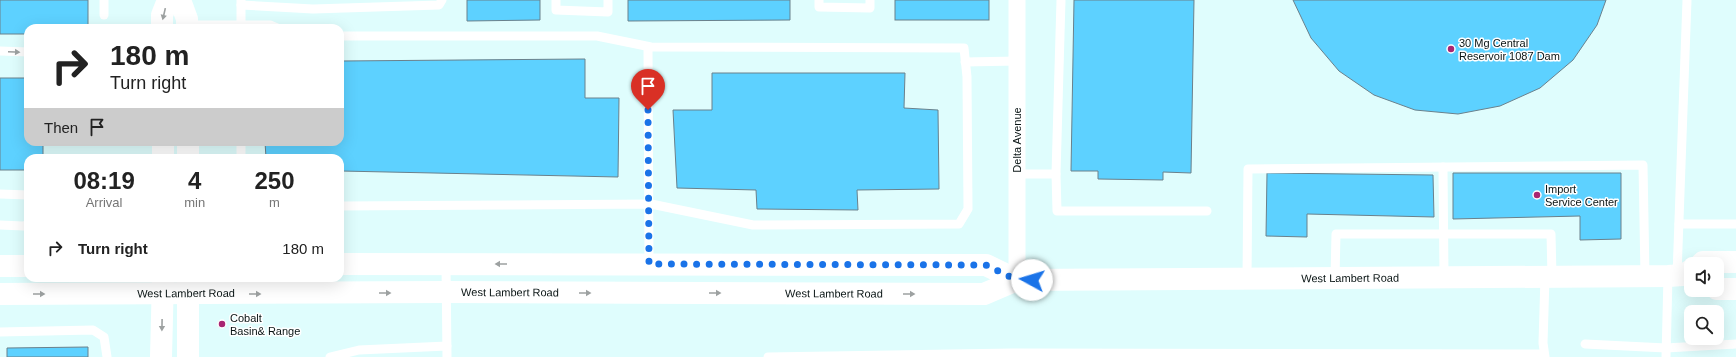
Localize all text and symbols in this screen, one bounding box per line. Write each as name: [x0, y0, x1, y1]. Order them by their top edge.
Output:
one-way arrow: [161, 8, 167, 20]
place label: 30 Mg Central Reservoir 1087 Dam: [1459, 37, 1560, 62]
icon: right: [44, 40, 96, 92]
text: 180 m: [110, 40, 189, 71]
marker: 30 Mg Central Reservoir 1087 Dam: [1446, 44, 1456, 54]
one-way arrow: [8, 48, 20, 55]
pin: [631, 69, 665, 110]
text: Turn right: [110, 73, 186, 93]
icon: arrive: [637, 75, 659, 97]
street label: Delta Avenue: [1011, 107, 1023, 173]
icon: arrive: [86, 116, 108, 138]
text: Then: [44, 119, 78, 136]
text: 08:19: [73, 167, 135, 194]
text: 4: [188, 167, 201, 194]
text: 250: [255, 167, 295, 194]
place label: Import Service Center: [1545, 183, 1618, 208]
marker: Import Service Center: [1532, 190, 1542, 200]
text: Arrival: [86, 195, 123, 210]
text: min: [184, 195, 205, 210]
text: m: [269, 195, 280, 210]
icon: right: [44, 237, 66, 259]
text: Turn right: [78, 240, 148, 257]
text: 180 m: [282, 240, 324, 257]
map controls: [1684, 257, 1724, 345]
button: sound: [1684, 257, 1724, 297]
position arrow: [1011, 259, 1053, 301]
one-way arrow: [494, 261, 507, 267]
street label: West Lambert Road: [1301, 272, 1399, 284]
street label: West Lambert Road: [461, 286, 559, 298]
street label: West Lambert Road: [137, 287, 235, 299]
street label: West Lambert Road: [785, 287, 883, 300]
one-way arrow: [379, 290, 392, 296]
one-way arrow: [579, 290, 592, 296]
one-way arrow: [709, 290, 722, 296]
one-way arrow: [33, 291, 46, 297]
one-way arrow: [249, 291, 262, 297]
one-way arrow: [903, 291, 916, 297]
button: search: [1684, 305, 1724, 345]
place label: Cobalt Basin& Range: [230, 312, 300, 337]
one-way arrow: [159, 319, 165, 332]
marker: Cobalt Basin& Range: [217, 319, 227, 329]

